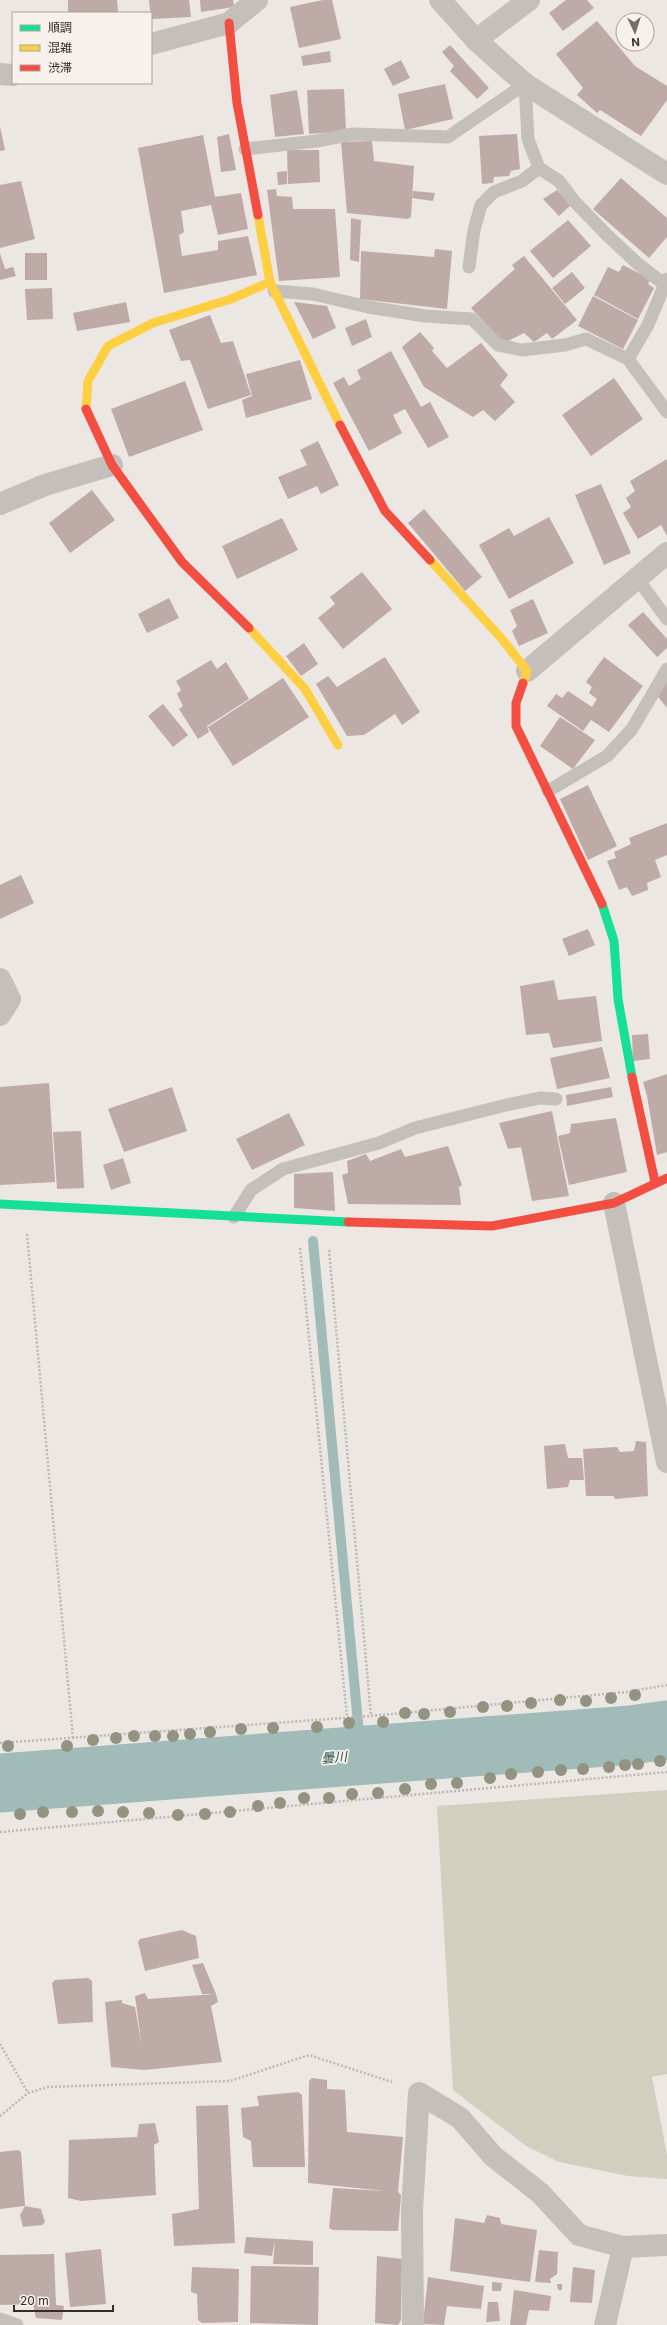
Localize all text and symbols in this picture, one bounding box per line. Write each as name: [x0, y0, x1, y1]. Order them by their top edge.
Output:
legend: [12, 12, 152, 84]
north arrow: [615, 12, 655, 52]
text: 順調: [48, 20, 72, 35]
text: N: [631, 35, 640, 49]
text: 混雑: [48, 40, 72, 55]
text: 渋滞: [48, 60, 72, 75]
water label: 曇川: [320, 1748, 350, 1766]
scale bar: [14, 2287, 113, 2313]
text: 20 m: [20, 2293, 49, 2308]

